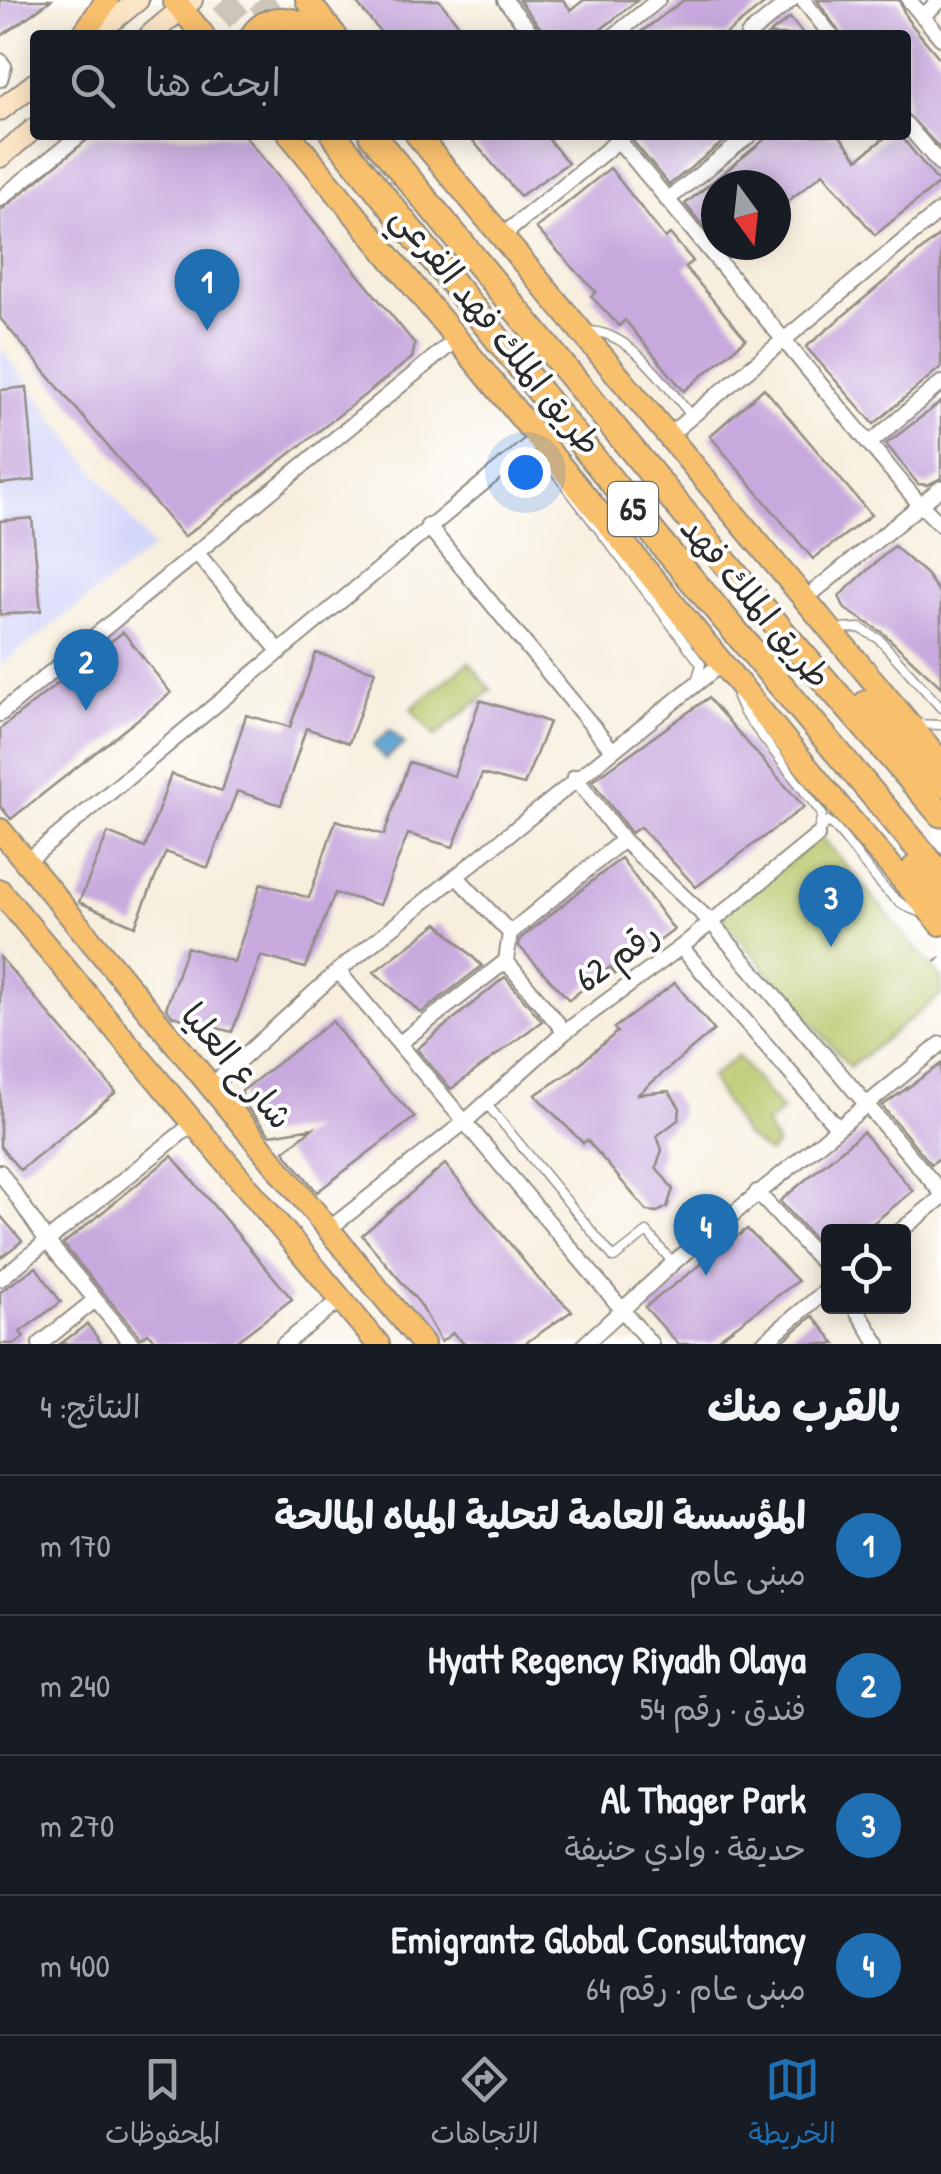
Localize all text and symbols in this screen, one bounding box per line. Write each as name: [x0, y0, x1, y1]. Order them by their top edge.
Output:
search box: [30, 30, 911, 140]
text: ابحث هنا: [145, 56, 281, 108]
icon: search: [65, 58, 120, 113]
north arrow: [701, 170, 791, 260]
street label: طريق الملك فهد الفرعي: [375, 194, 613, 470]
pin: 1: [174, 248, 240, 331]
your location: [500, 447, 551, 498]
road number: 65: [608, 482, 658, 536]
street label: طريق الملك فهد: [670, 505, 843, 698]
pin: 2: [54, 628, 118, 711]
pin: 3: [798, 864, 864, 947]
street label: رقم 62: [565, 909, 670, 1005]
street label: شارع العليا: [169, 992, 304, 1140]
pin: 4: [674, 1194, 738, 1276]
map controls: [821, 1224, 911, 1314]
button: locate: [821, 1224, 911, 1314]
text: بالقرب منك: [707, 1377, 901, 1434]
text: النتائج: 4: [40, 1385, 141, 1428]
text: المؤسسة العامة لتحلية المياه المالحة: [274, 1489, 806, 1541]
text: 170 m: [40, 1524, 111, 1567]
text: 1: [863, 1524, 874, 1567]
text: مبنى عام: [689, 1552, 806, 1595]
text: Hyatt Regency Riyadh Olaya: [428, 1633, 806, 1685]
text: 240 m: [40, 1664, 110, 1707]
text: 2: [861, 1664, 876, 1707]
text: فندق · رقم 54: [640, 1687, 806, 1730]
text: Al Thager Park: [601, 1773, 806, 1825]
text: 270 m: [40, 1804, 114, 1847]
text: 3: [861, 1804, 876, 1847]
text: حديقة · وادي حنيفة: [565, 1827, 806, 1870]
text: Emigrantz Global Consultancy: [391, 1913, 806, 1965]
text: 400 m: [40, 1944, 110, 1987]
text: 4: [863, 1944, 875, 1987]
text: مبنى عام · رقم 64: [586, 1967, 806, 2010]
tab: المحفوظات: [105, 2052, 220, 2158]
tab: الاتجاهات: [430, 2052, 539, 2158]
tab: الخريطة: [749, 2052, 836, 2158]

